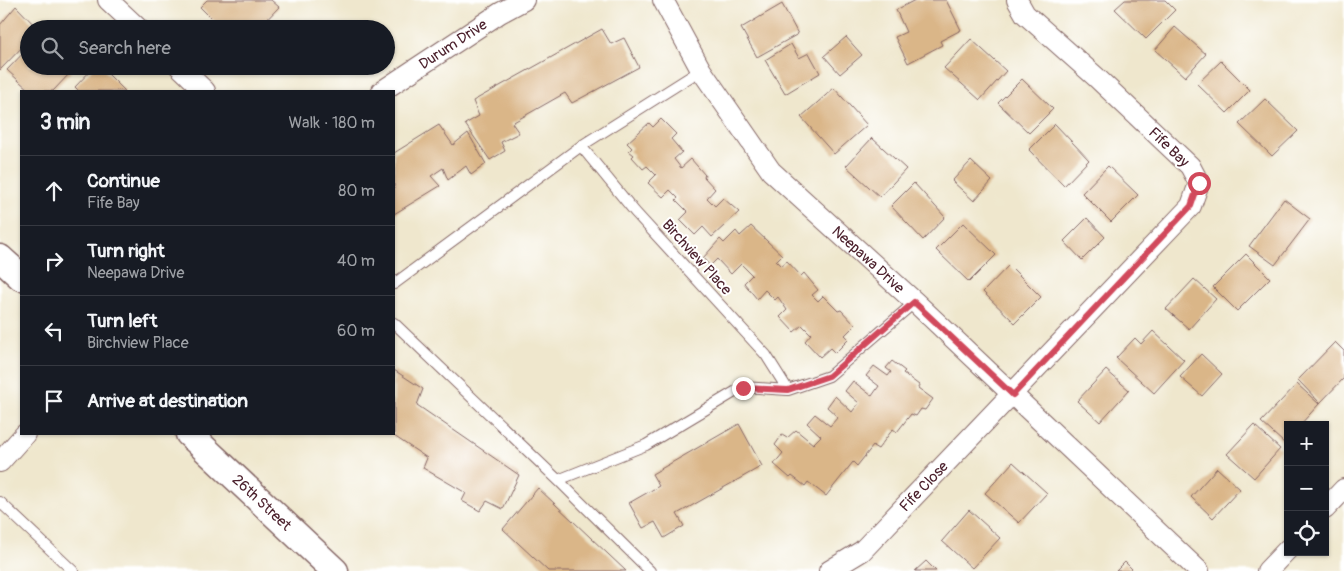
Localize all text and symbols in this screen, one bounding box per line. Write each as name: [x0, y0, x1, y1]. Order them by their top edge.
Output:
street label: Durum Drive: [415, 15, 491, 74]
search box: [20, 20, 395, 75]
icon: search: [38, 34, 66, 62]
text: Search here: [78, 36, 171, 60]
text: 3 min: [40, 109, 90, 136]
text: Walk · 180 m: [288, 113, 375, 133]
street label: Fife Bay: [1144, 123, 1193, 172]
text: Continue: [87, 169, 160, 193]
route start: [1188, 172, 1211, 195]
icon: ahead: [40, 177, 68, 205]
text: 80 m: [338, 181, 375, 201]
text: Fife Bay: [87, 193, 140, 213]
street label: Birchview Place: [658, 216, 736, 300]
street label: Neepawa Drive: [828, 222, 909, 298]
text: Turn right: [87, 239, 165, 263]
icon: right: [40, 247, 68, 275]
text: 40 m: [337, 251, 375, 271]
text: Neepawa Drive: [87, 263, 184, 283]
text: Turn left: [87, 309, 157, 333]
icon: left: [40, 317, 68, 345]
text: 60 m: [337, 321, 375, 341]
text: Birchview Place: [87, 333, 189, 353]
route end: [732, 377, 755, 400]
icon: arrive: [40, 387, 68, 415]
text: Arrive at destination: [87, 389, 248, 413]
map controls: [1284, 421, 1329, 556]
button: +: [1284, 421, 1329, 466]
street label: Fife Close: [896, 457, 953, 516]
button: −: [1284, 466, 1329, 511]
street label: 26th Street: [228, 470, 296, 536]
button: locate: [1284, 511, 1329, 556]

